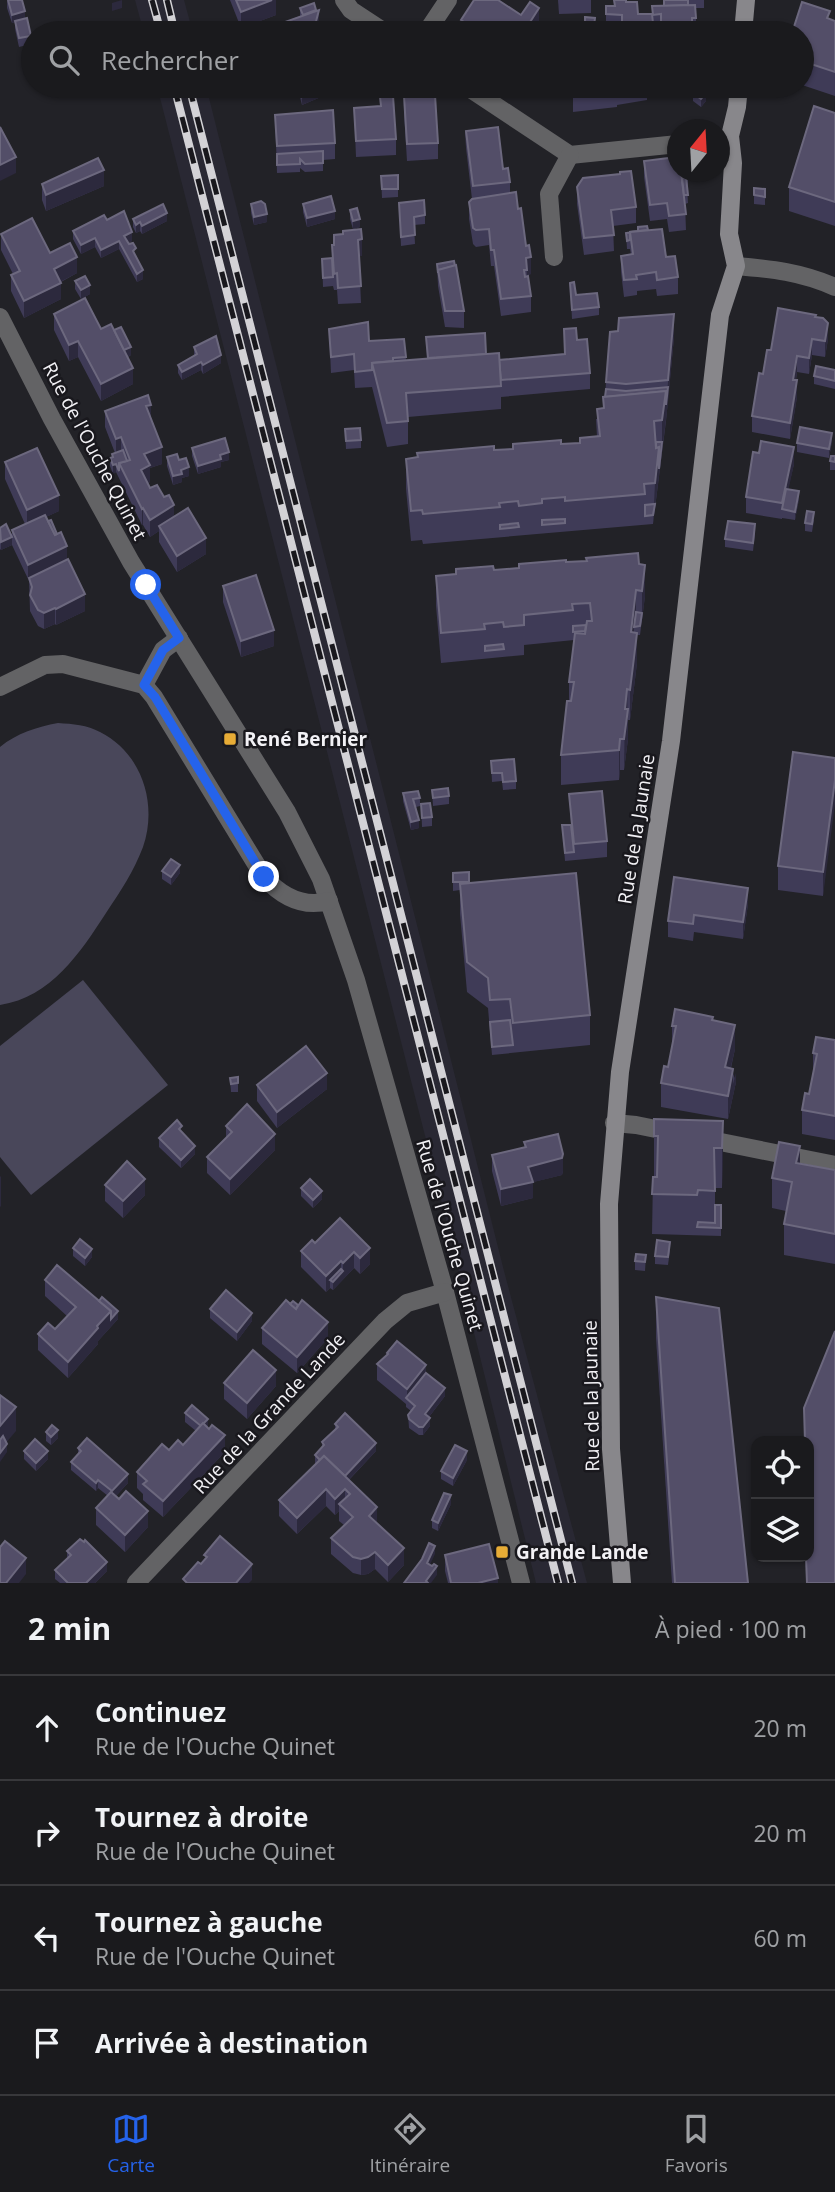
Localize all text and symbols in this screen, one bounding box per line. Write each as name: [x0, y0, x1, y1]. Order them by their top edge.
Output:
search box: [21, 21, 814, 98]
icon: search: [45, 41, 83, 79]
text: Rechercher: [101, 42, 239, 78]
north arrow: [667, 119, 730, 182]
street label: Rue de l'Ouche Quinet: [37, 357, 153, 545]
route start: [130, 569, 161, 600]
place label: René Bernier: [244, 726, 368, 752]
marker: René Bernier: [222, 731, 238, 747]
street label: Rue de la Jaunaie: [611, 752, 661, 906]
route end: [248, 861, 279, 892]
street label: Rue de l'Ouche Quinet: [410, 1136, 490, 1334]
street label: Rue de la Jaunaie: [577, 1320, 605, 1472]
street label: Rue de la Grande Lande: [187, 1327, 351, 1499]
map controls: [751, 1436, 814, 1562]
button: locate: [751, 1436, 814, 1499]
button: layers: [751, 1499, 814, 1562]
place label: Grande Lande: [516, 1539, 648, 1565]
marker: Grande Lande: [494, 1544, 510, 1560]
text: 2 min: [28, 1608, 111, 1649]
text: À pied · 100 m: [655, 1613, 807, 1645]
text: Continuez: [95, 1694, 226, 1730]
icon: ahead: [28, 1709, 66, 1747]
text: 20 m: [753, 1712, 807, 1744]
text: Rue de l'Ouche Quinet: [95, 1730, 335, 1762]
text: Tournez à droite: [95, 1799, 308, 1835]
icon: right: [28, 1814, 66, 1852]
text: 20 m: [753, 1817, 807, 1849]
text: Rue de l'Ouche Quinet: [95, 1835, 335, 1867]
text: Tournez à gauche: [95, 1904, 323, 1940]
icon: left: [28, 1919, 66, 1957]
text: 60 m: [753, 1922, 807, 1954]
text: Rue de l'Ouche Quinet: [95, 1940, 335, 1972]
icon: arrive: [28, 2024, 66, 2062]
text: Arrivée à destination: [95, 2025, 368, 2061]
tab: Carte: [107, 2110, 155, 2178]
tab: Itinéraire: [370, 2110, 450, 2178]
tab: Favoris: [665, 2110, 728, 2178]

